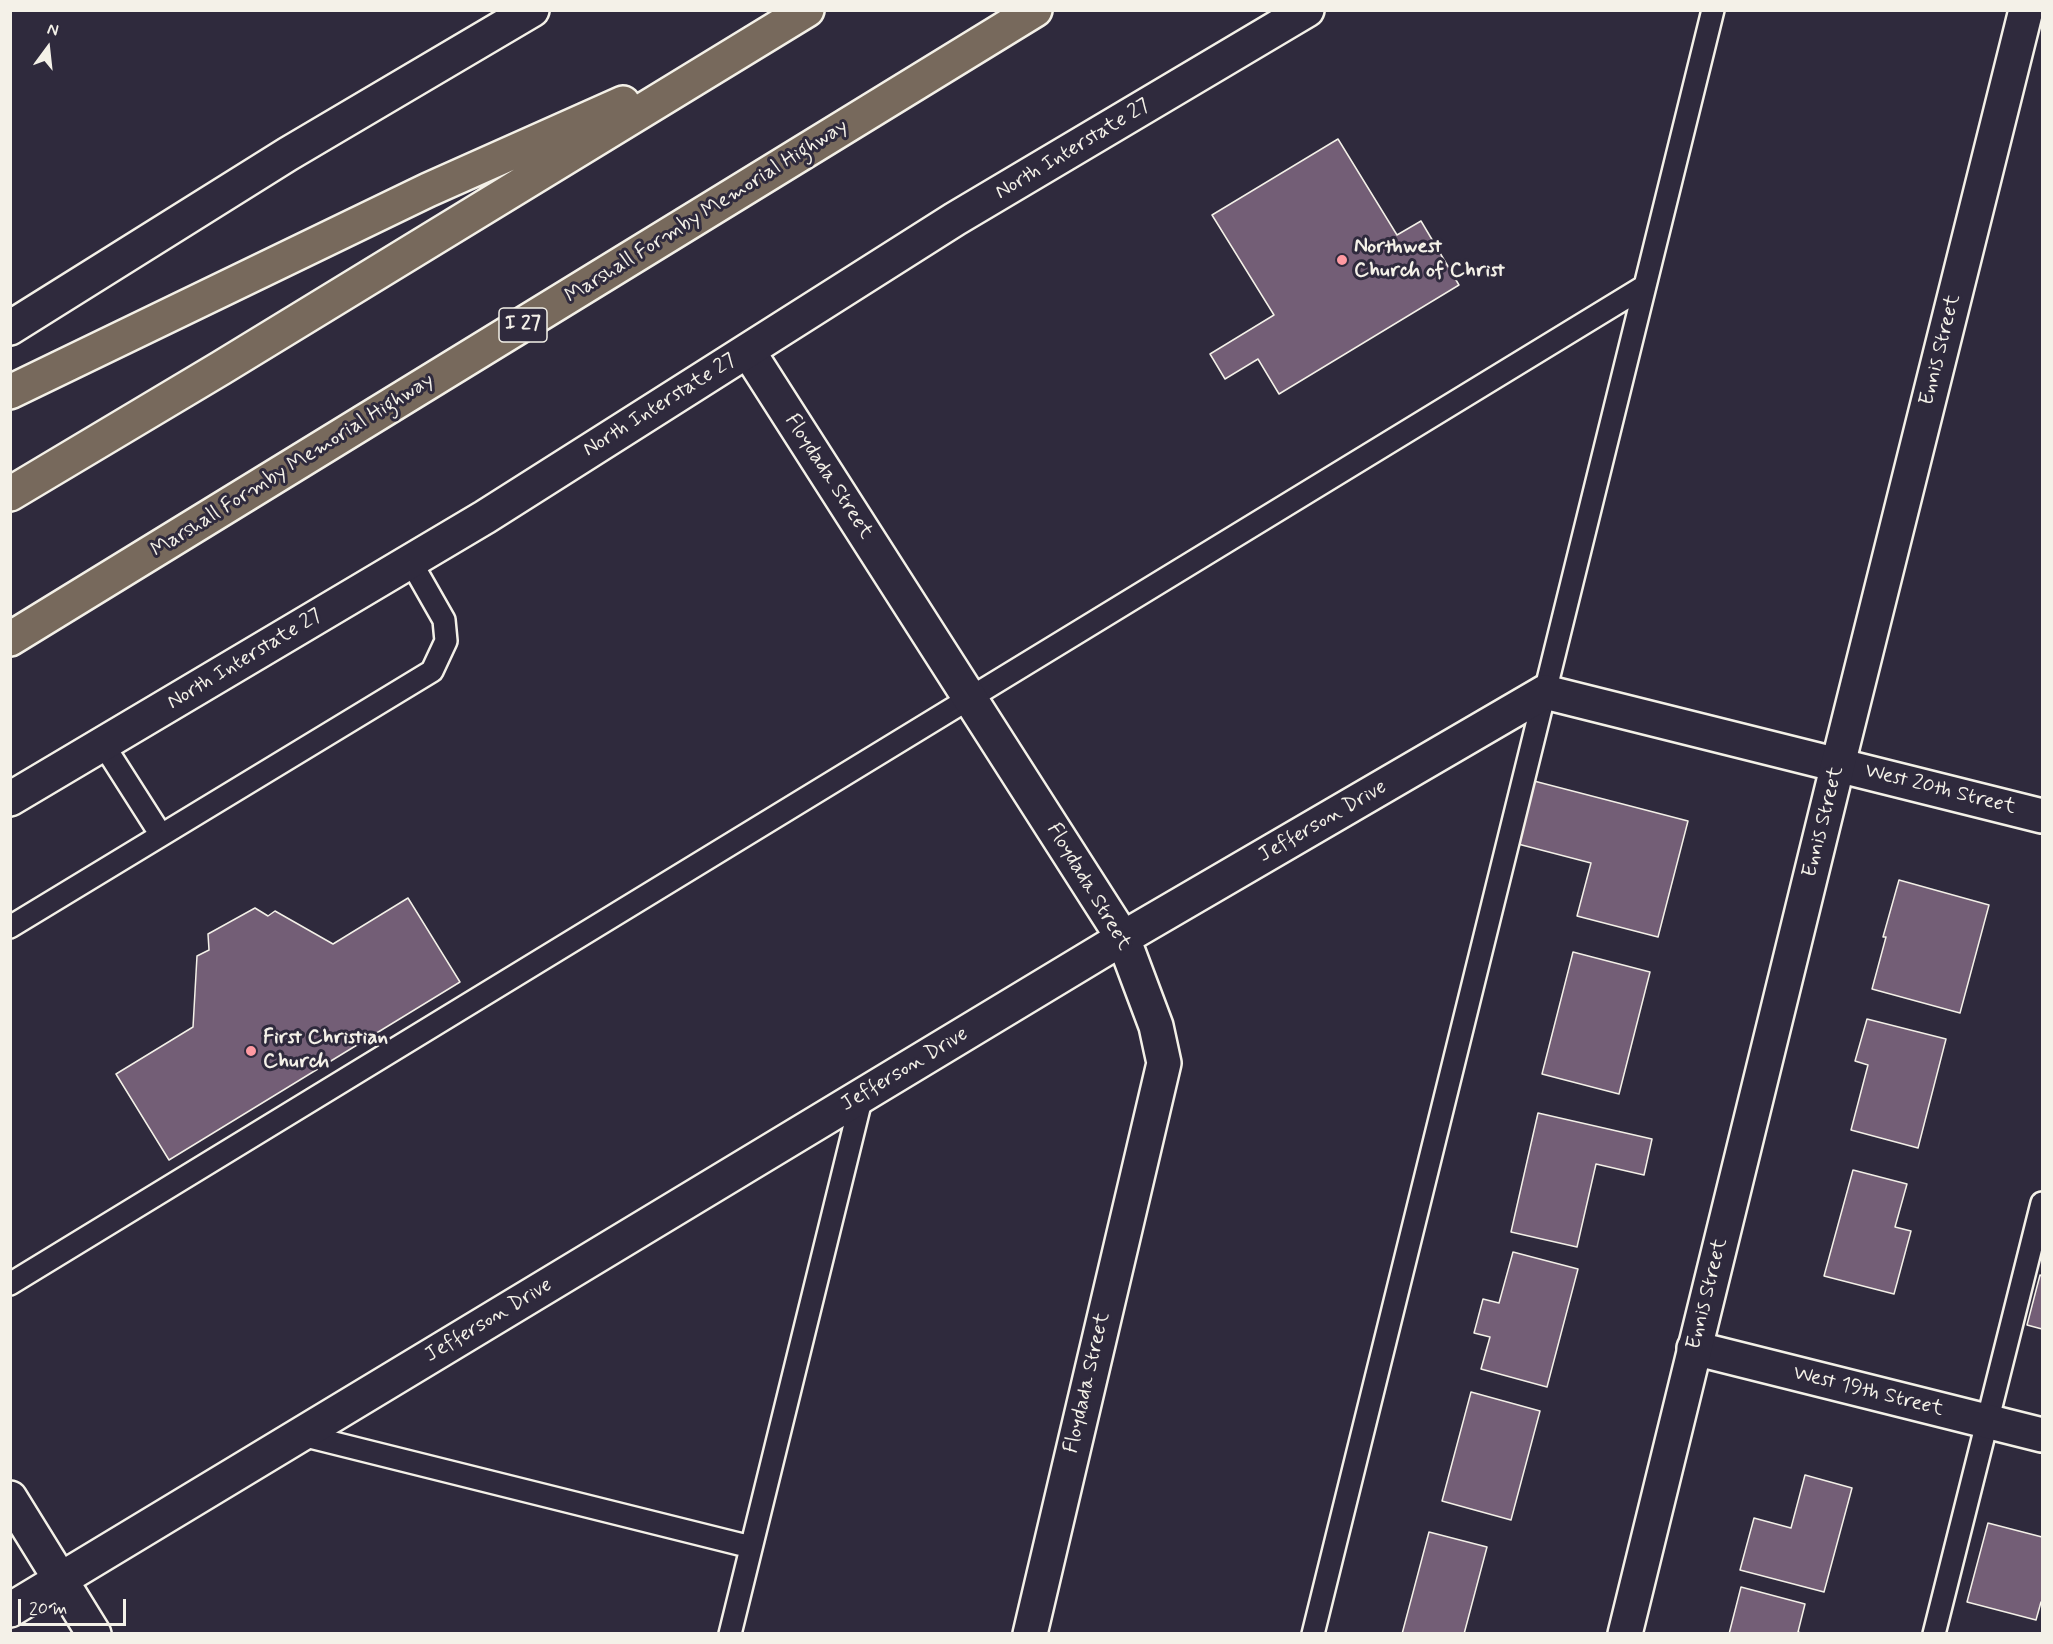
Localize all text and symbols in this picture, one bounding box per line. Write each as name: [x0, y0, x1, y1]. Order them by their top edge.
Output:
north arrow: [18, 18, 78, 78]
text: N: [45, 19, 61, 42]
street label: North Interstate 27: [991, 94, 1155, 206]
street label: Marshall Formby Memorial Highway: [561, 114, 853, 310]
place label: Northwest Church of Christ: [1354, 235, 1505, 285]
marker: Northwest Church of Christ: [1335, 253, 1349, 267]
street label: Ennis Street: [1915, 292, 1967, 408]
road number: I 27: [499, 308, 547, 342]
street label: North Interstate 27: [579, 349, 741, 463]
street label: Marshall Formby Memorial Highway: [147, 368, 439, 564]
street label: Floydada Street: [778, 410, 878, 544]
street label: North Interstate 27: [163, 604, 327, 716]
street label: West 20th Street: [1862, 759, 2018, 821]
street label: Ennis Street: [1798, 764, 1850, 880]
street label: Jefferson Drive: [1254, 775, 1392, 869]
street label: Floydada Street: [1040, 819, 1136, 955]
street label: Jefferson Drive: [837, 1022, 973, 1118]
place label: First Christian Church: [263, 1026, 388, 1076]
marker: First Christian Church: [244, 1044, 258, 1058]
street label: Ennis Street: [1682, 1236, 1734, 1352]
street label: Jefferson Drive: [421, 1273, 557, 1369]
street label: Floydada Street: [1060, 1310, 1116, 1456]
street label: West 19th Street: [1790, 1361, 1946, 1423]
scale bar: [21, 1587, 129, 1625]
text: 20 m: [29, 1597, 67, 1621]

